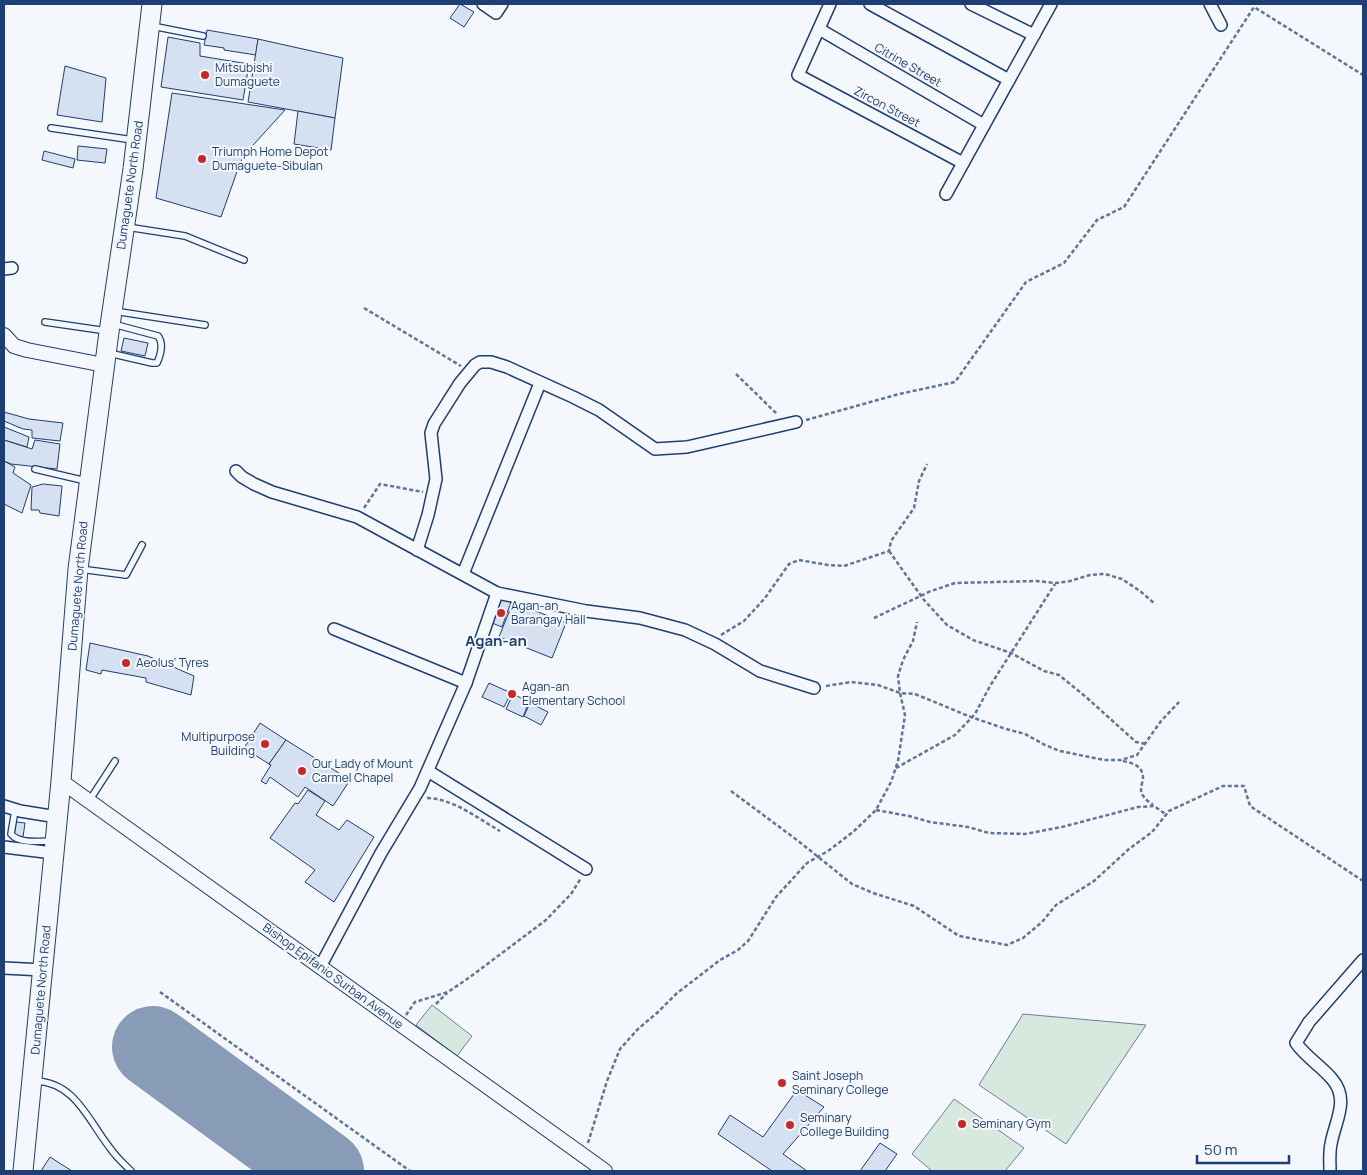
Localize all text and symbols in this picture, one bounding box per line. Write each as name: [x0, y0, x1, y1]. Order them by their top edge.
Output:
street label: Citrine Street: [871, 38, 945, 91]
place label: Mitsubishi Dumaguete: [215, 59, 280, 90]
marker: Mitsubishi Dumaguete: [199, 69, 211, 81]
street label: Zircon Street: [851, 82, 923, 131]
street label: Dumaguete North Road: [112, 120, 147, 250]
place label: Triumph Home Depot Dumaguete-Sibulan: [212, 143, 329, 174]
marker: Triumph Home Depot Dumaguete-Sibulan: [196, 153, 208, 165]
street label: Dumaguete North Road: [63, 521, 92, 651]
place label: Agan-an Barangay Hall: [511, 597, 586, 628]
marker: Agan-an Barangay Hall: [495, 607, 507, 619]
district label: Agan-an: [465, 630, 527, 651]
place label: Aeolus' Tyres: [136, 654, 209, 671]
marker: Aeolus' Tyres: [120, 657, 132, 669]
place label: Agan-an Elementary School: [522, 678, 625, 709]
marker: Agan-an Elementary School: [506, 688, 518, 700]
place label: Multipurpose Building: [181, 728, 255, 759]
marker: Multipurpose Building: [259, 738, 271, 750]
place label: Our Lady of Mount Carmel Chapel: [312, 755, 413, 786]
marker: Our Lady of Mount Carmel Chapel: [296, 765, 308, 777]
street label: Bishop Epifanio Surban Avenue: [259, 919, 407, 1033]
street label: Dumaguete North Road: [26, 925, 55, 1055]
place label: Saint Joseph Seminary College: [792, 1067, 888, 1098]
marker: Saint Joseph Seminary College: [776, 1077, 788, 1089]
place label: Seminary College Building: [800, 1109, 889, 1140]
place label: Seminary Gym: [972, 1115, 1051, 1132]
marker: Seminary Gym: [956, 1118, 968, 1130]
marker: Seminary College Building: [784, 1119, 796, 1131]
scale bar: [1197, 1132, 1290, 1164]
text: 50 m: [1204, 1139, 1238, 1160]

